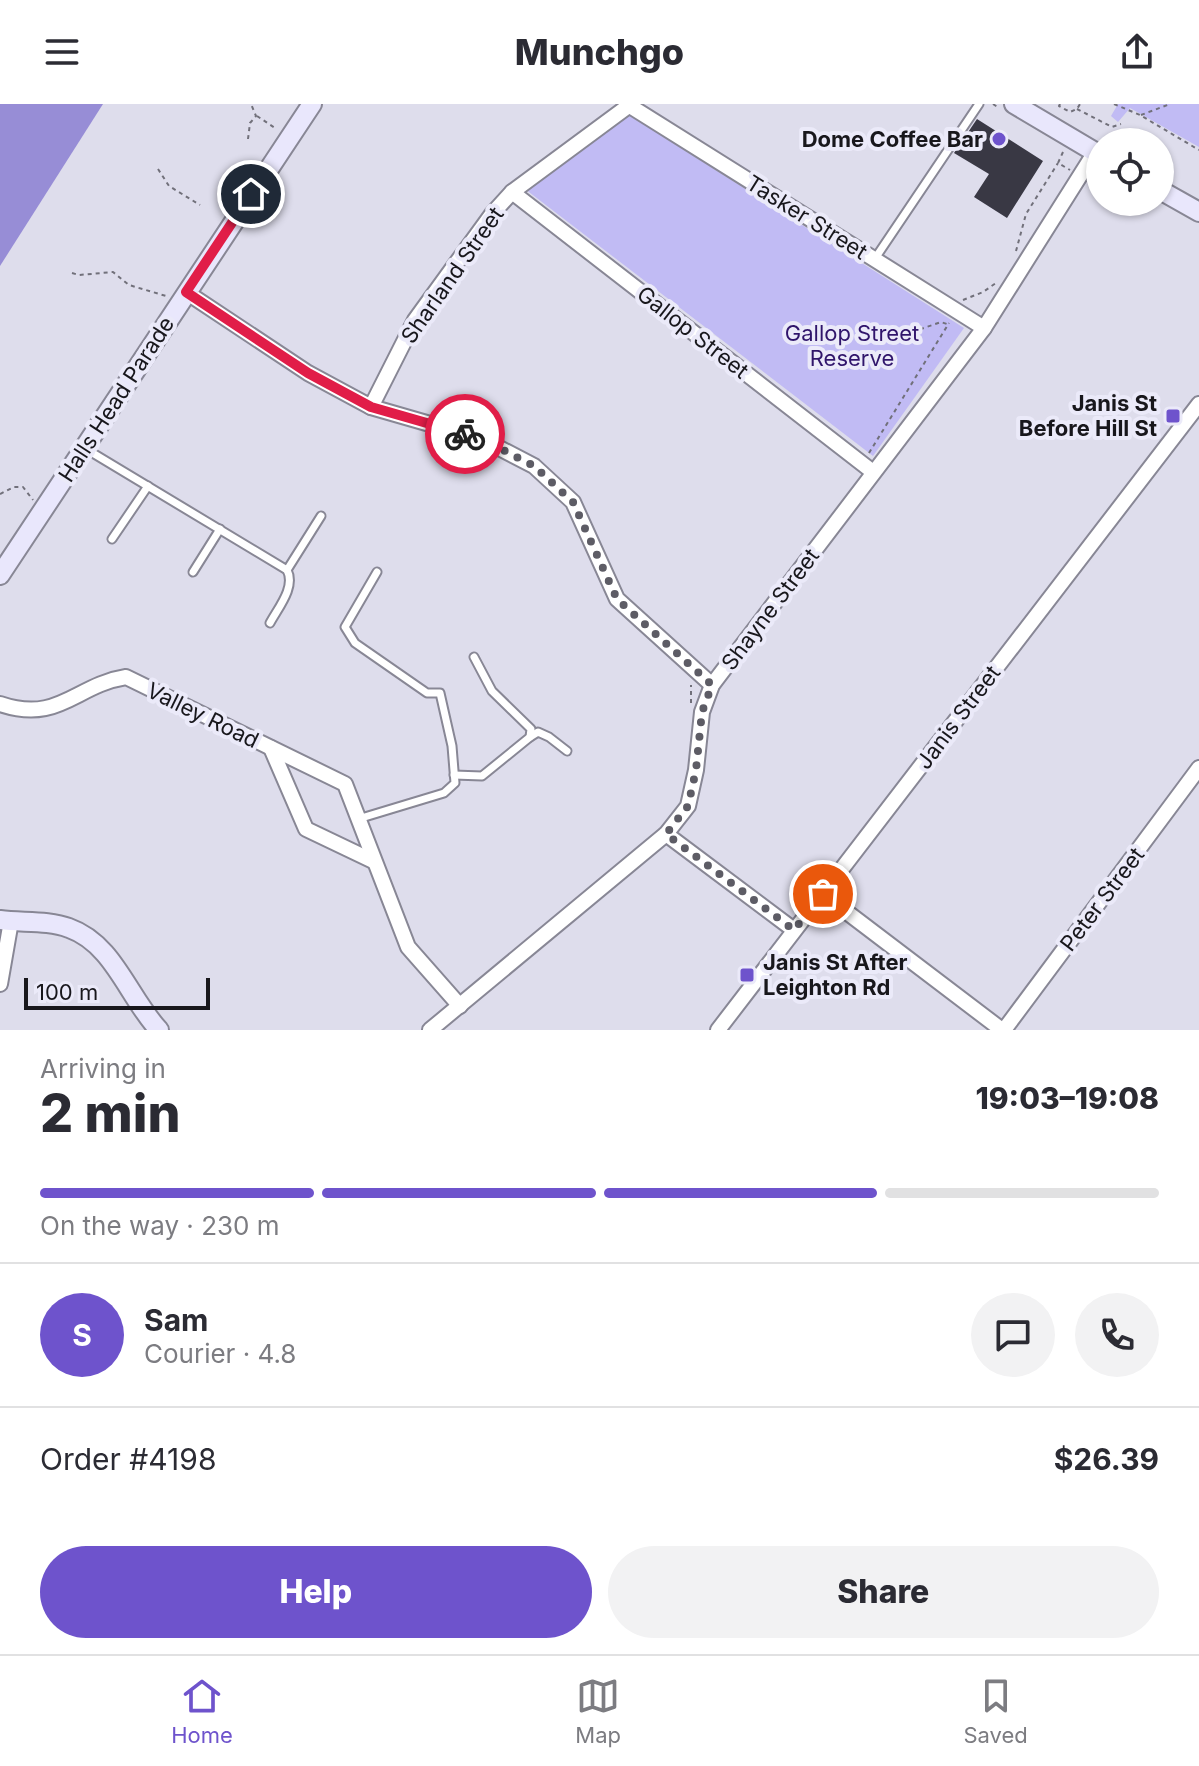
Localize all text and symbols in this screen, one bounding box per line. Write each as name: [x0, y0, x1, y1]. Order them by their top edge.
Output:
icon: menu: [40, 30, 84, 74]
text: Munchgo: [515, 30, 684, 74]
icon: share: [1115, 30, 1159, 74]
place label: Dome Coffee Bar: [802, 126, 983, 152]
map controls: [1086, 128, 1174, 216]
button: locate: [1086, 128, 1174, 216]
marker: Dome Coffee Bar: [990, 130, 1008, 148]
pin: [217, 160, 285, 228]
street label: Tasker Street: [742, 170, 872, 264]
icon: home: [229, 172, 273, 216]
street label: Sharland Street: [395, 202, 509, 348]
street label: Gallop Street: [632, 280, 754, 384]
street label: Halls Head Parade: [53, 311, 179, 487]
park label: Gallop Street Reserve: [785, 320, 919, 371]
place label: Janis St Before Hill St: [1019, 390, 1157, 441]
courier: [425, 394, 505, 474]
marker: Janis St Before Hill St: [1164, 407, 1182, 425]
icon: bike: [443, 412, 487, 456]
street label: Shayne Street: [716, 543, 824, 675]
street label: Janis Street: [911, 660, 1005, 774]
street label: Valley Road: [143, 677, 263, 753]
street label: Peter Street: [1055, 842, 1149, 956]
pin: [789, 860, 857, 928]
icon: bag: [801, 872, 845, 916]
place label: Janis St After Leighton Rd: [763, 949, 908, 1000]
marker: Janis St After Leighton Rd: [738, 966, 756, 984]
scale bar: [24, 974, 210, 1010]
text: 100 m: [36, 979, 98, 1005]
text: Arriving in: [40, 1053, 166, 1084]
text: 19:03–19:08: [976, 1080, 1159, 1116]
text: 2 min: [40, 1082, 181, 1145]
text: On the way · 230 m: [40, 1210, 280, 1241]
button: chat: [971, 1293, 1055, 1377]
button: phone: [1075, 1293, 1159, 1377]
text: Sam: [144, 1302, 208, 1338]
text: S: [72, 1317, 92, 1353]
text: Courier · 4.8: [144, 1338, 296, 1369]
text: Order #4198: [40, 1441, 216, 1477]
text: $26.39: [1054, 1441, 1159, 1477]
button: Help: [40, 1546, 592, 1638]
button: Share: [608, 1546, 1159, 1638]
tab: Home: [171, 1674, 233, 1748]
tab: Map: [575, 1674, 621, 1748]
tab: Saved: [963, 1674, 1028, 1748]

